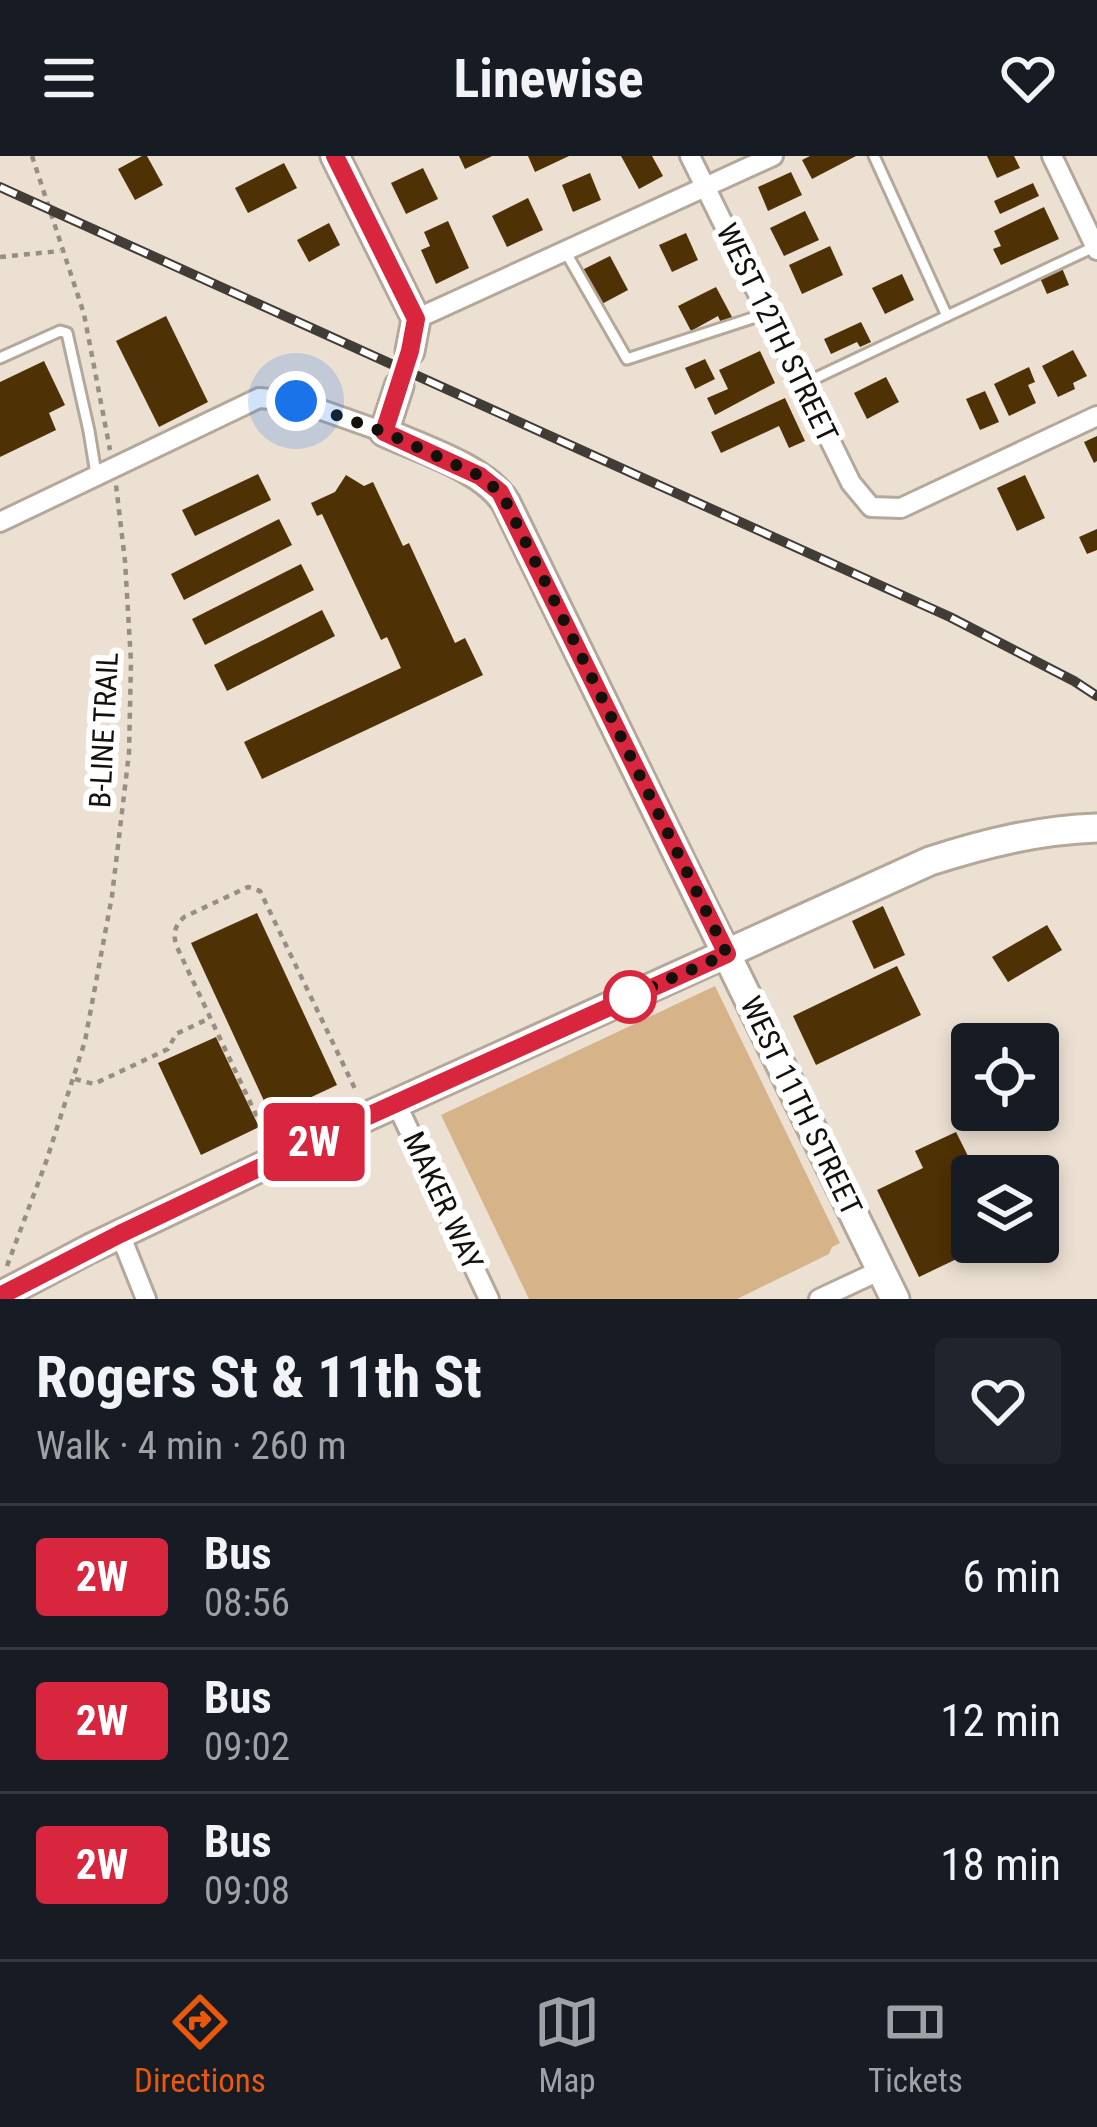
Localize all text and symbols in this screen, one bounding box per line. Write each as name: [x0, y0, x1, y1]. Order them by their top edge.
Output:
icon: menu: [36, 45, 102, 111]
icon: heart: [995, 45, 1061, 111]
text: Linewise: [453, 47, 644, 110]
street label: WEST 12TH STREET: [709, 218, 846, 448]
your location: [266, 371, 326, 431]
street label: B-LINE TRAIL: [82, 651, 125, 809]
unlabelled marker: [605, 972, 655, 1022]
street label: WEST 11TH STREET: [733, 991, 870, 1221]
map controls: [951, 1023, 1059, 1263]
button: locate: [951, 1023, 1059, 1131]
line badge: 2W: [260, 1103, 368, 1181]
text: 2W: [288, 1117, 340, 1166]
street label: MAKER WAY: [396, 1126, 491, 1276]
button: layers: [951, 1155, 1059, 1263]
button: heart: [935, 1338, 1061, 1464]
text: Rogers St & 11th St: [36, 1344, 482, 1411]
text: Walk · 4 min · 260 m: [36, 1423, 347, 1469]
text: Bus: [204, 1527, 272, 1580]
text: 6 min: [962, 1550, 1061, 1603]
text: 2W: [76, 1552, 128, 1601]
text: 08:56: [204, 1580, 290, 1626]
text: Bus: [204, 1671, 272, 1724]
text: 12 min: [940, 1694, 1061, 1747]
text: 2W: [76, 1696, 128, 1745]
text: 09:02: [204, 1724, 290, 1770]
text: Bus: [204, 1815, 272, 1868]
text: 18 min: [940, 1838, 1061, 1891]
text: 2W: [76, 1840, 128, 1889]
text: 09:08: [204, 1868, 290, 1914]
tab: Directions: [134, 1989, 266, 2100]
tab: Map: [534, 1989, 600, 2100]
tab: Tickets: [868, 1989, 963, 2100]

